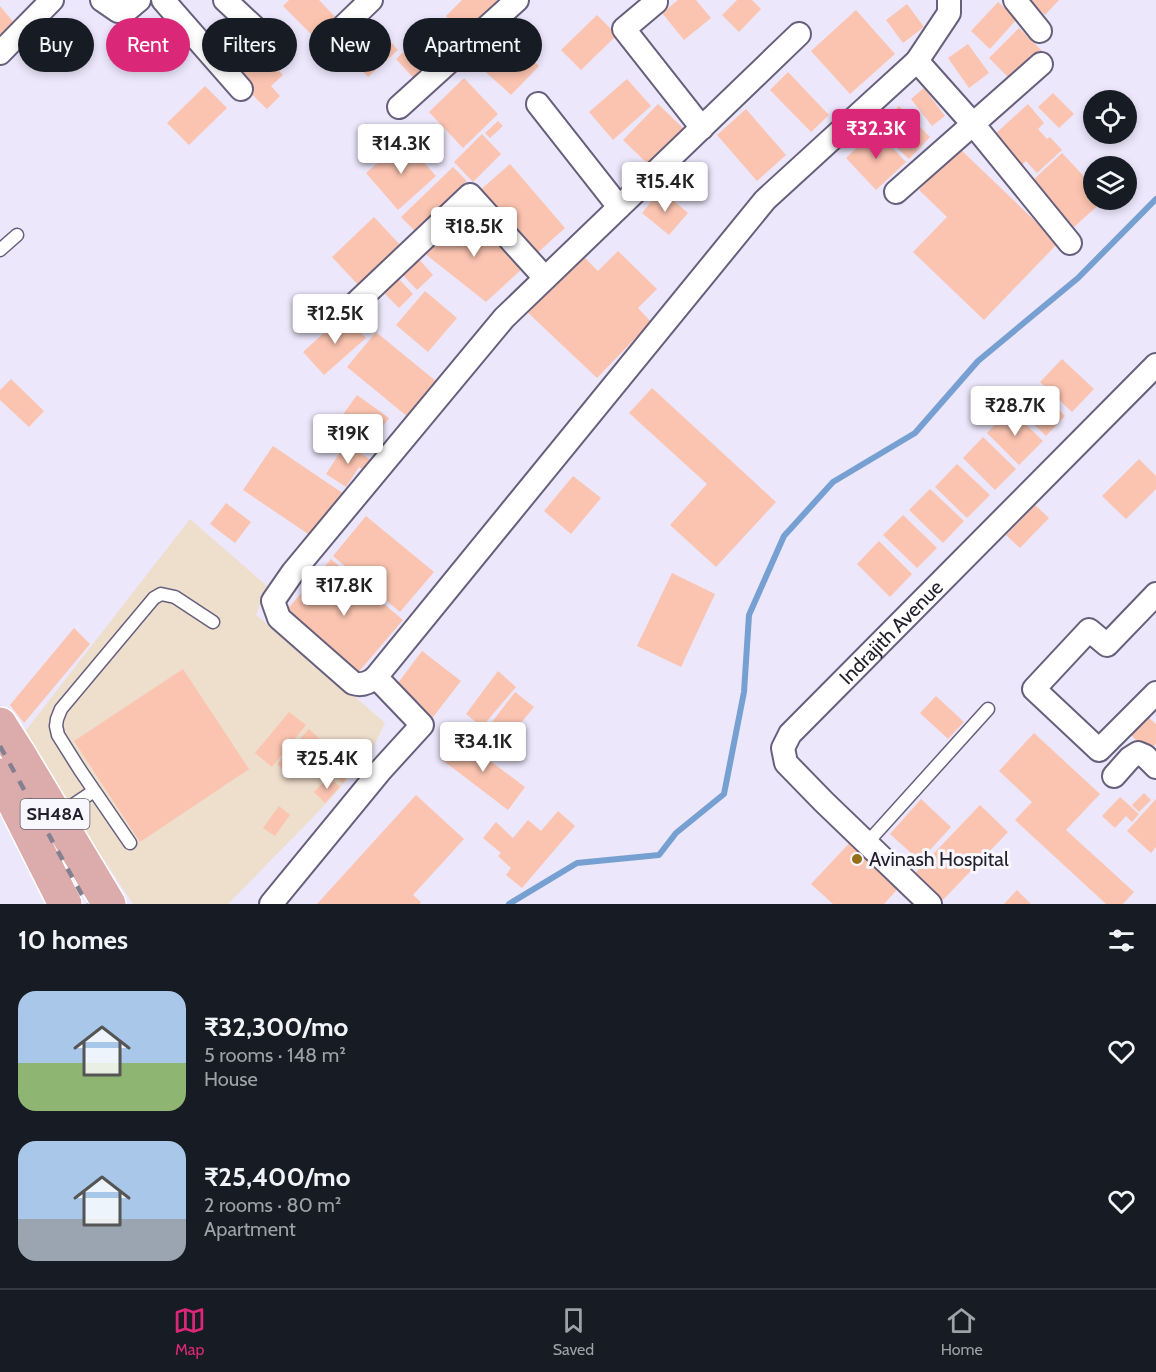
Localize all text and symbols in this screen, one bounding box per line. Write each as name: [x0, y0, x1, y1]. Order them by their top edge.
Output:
chip: Buy: [18, 18, 94, 72]
chip: Rent: [106, 18, 190, 72]
chip: Filters: [202, 18, 297, 72]
chip: New: [309, 18, 391, 72]
chip: Apartment: [403, 18, 542, 72]
map controls: [1083, 90, 1137, 210]
button: locate: [1083, 90, 1137, 144]
pin: ₹32.3K: [827, 109, 925, 160]
text: ₹32.3K: [846, 116, 906, 140]
pin: ₹14.3K: [352, 124, 450, 175]
text: ₹14.3K: [372, 131, 430, 155]
button: layers: [1083, 156, 1137, 210]
pin: ₹15.4K: [616, 162, 714, 213]
text: ₹15.4K: [636, 169, 694, 193]
pin: ₹18.5K: [425, 207, 523, 258]
text: ₹18.5K: [445, 214, 503, 238]
pin: ₹12.5K: [286, 294, 384, 345]
text: ₹12.5K: [307, 301, 363, 325]
pin: ₹28.7K: [966, 386, 1064, 437]
text: ₹28.7K: [985, 393, 1045, 417]
pin: ₹19K: [312, 414, 384, 465]
text: ₹19K: [327, 421, 369, 445]
pin: ₹17.8K: [295, 566, 393, 617]
text: ₹17.8K: [316, 573, 372, 597]
street label: Indrajith Avenue: [834, 575, 948, 689]
pin: ₹34.1K: [434, 722, 532, 773]
text: ₹34.1K: [454, 729, 512, 753]
pin: ₹25.4K: [278, 739, 376, 790]
text: ₹25.4K: [296, 746, 358, 770]
road number: SH48A: [20, 799, 90, 829]
place label: Avinash Hospital: [869, 847, 1009, 871]
marker: Avinash Hospital: [850, 852, 864, 866]
text: 10 homes: [18, 924, 128, 956]
icon: filters: [1105, 924, 1138, 957]
text: ₹32,300/mo: [204, 1011, 348, 1043]
icon: home: [66, 1015, 138, 1087]
icon: heart: [1105, 1035, 1138, 1068]
text: 5 rooms · 148 m²: [204, 1043, 346, 1067]
text: House: [204, 1067, 258, 1091]
text: ₹25,400/mo: [204, 1161, 351, 1193]
icon: home: [66, 1165, 138, 1237]
icon: heart: [1105, 1185, 1138, 1218]
text: 2 rooms · 80 m²: [204, 1193, 341, 1217]
text: Apartment: [204, 1217, 296, 1241]
tab: Map: [173, 1304, 206, 1359]
tab: Saved: [553, 1304, 594, 1359]
tab: Home: [941, 1304, 983, 1359]

